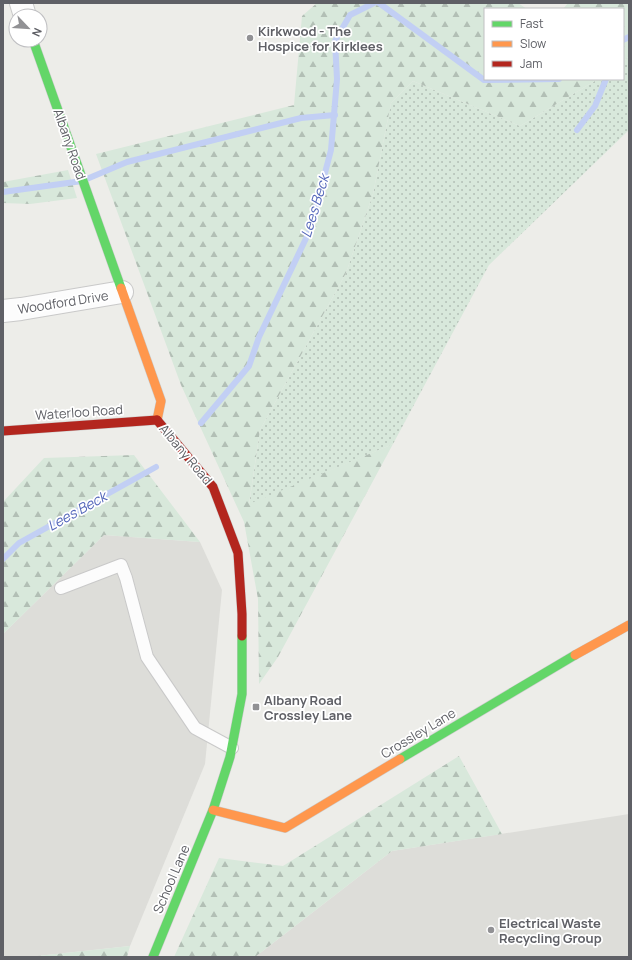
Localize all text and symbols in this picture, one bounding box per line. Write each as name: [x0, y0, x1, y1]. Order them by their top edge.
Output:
north arrow: [8, 8, 48, 48]
legend: [484, 8, 624, 80]
text: Fast: [520, 15, 544, 32]
place label: Kirkwood - The Hospice for Kirklees: [258, 22, 383, 55]
text: N: [29, 26, 46, 39]
marker: Kirkwood - The Hospice for Kirklees: [245, 33, 255, 43]
text: Slow: [520, 35, 546, 52]
text: Jam: [520, 55, 542, 72]
street label: Albany Road: [49, 106, 91, 182]
water label: Lees Beck: [296, 170, 334, 240]
street label: Woodford Drive: [16, 286, 110, 318]
street label: Waterloo Road: [35, 400, 123, 424]
street label: Albany Road: [155, 420, 217, 488]
water label: Lees Beck: [44, 485, 112, 535]
place label: Albany Road Crossley Lane: [264, 691, 352, 724]
marker: Albany Road Crossley Lane: [251, 702, 261, 712]
street label: Crossley Lane: [377, 703, 459, 762]
street label: School Lane: [148, 841, 194, 916]
place label: Electrical Waste Recycling Group: [499, 914, 602, 947]
marker: Electrical Waste Recycling Group: [486, 925, 496, 935]

